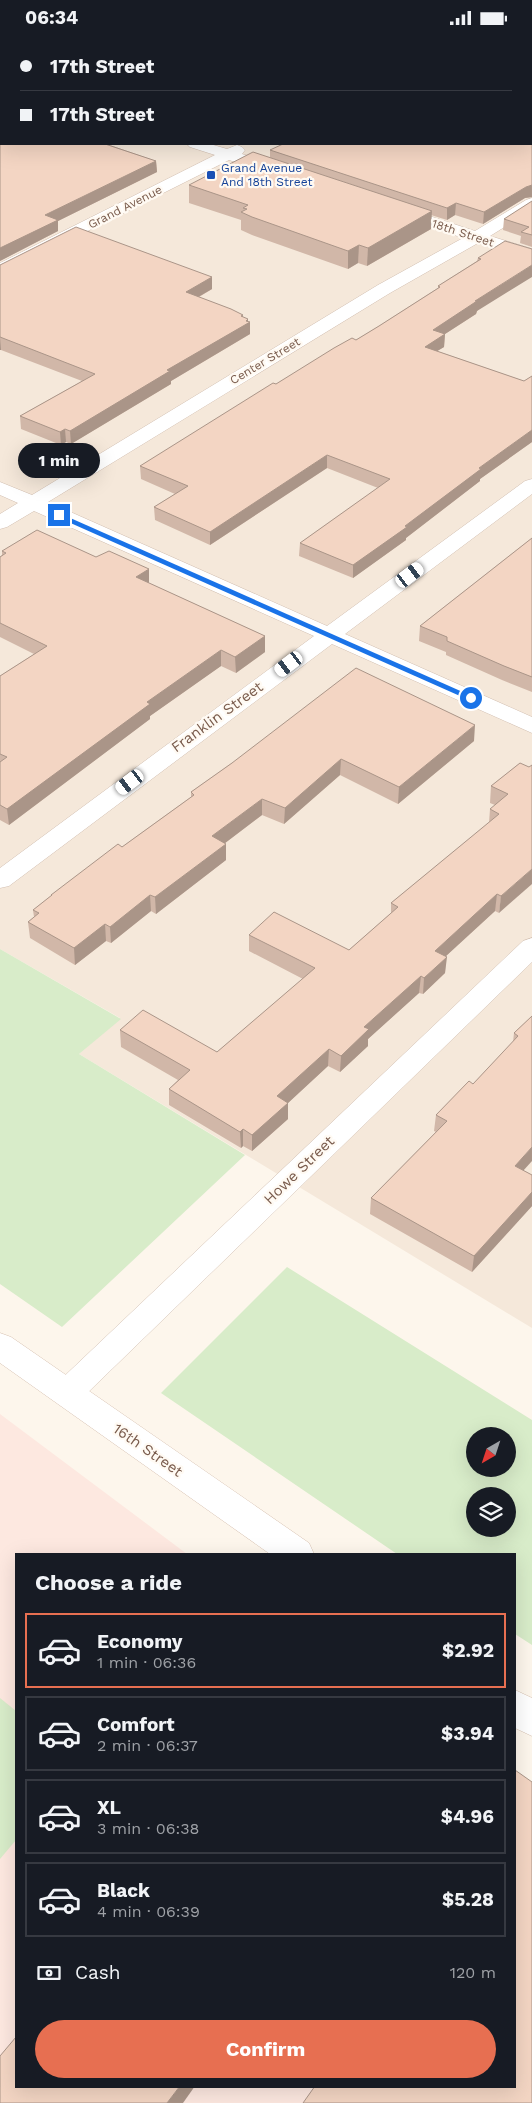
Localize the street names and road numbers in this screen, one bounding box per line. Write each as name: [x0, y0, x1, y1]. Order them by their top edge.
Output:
street label: Grand Avenue: [86, 182, 164, 232]
street label: 18th Street: [430, 216, 496, 250]
street label: Center Street: [227, 335, 303, 387]
street label: Franklin Street: [168, 677, 267, 756]
street label: Howe Street: [260, 1131, 338, 1208]
street label: 16th Street: [110, 1419, 187, 1481]

